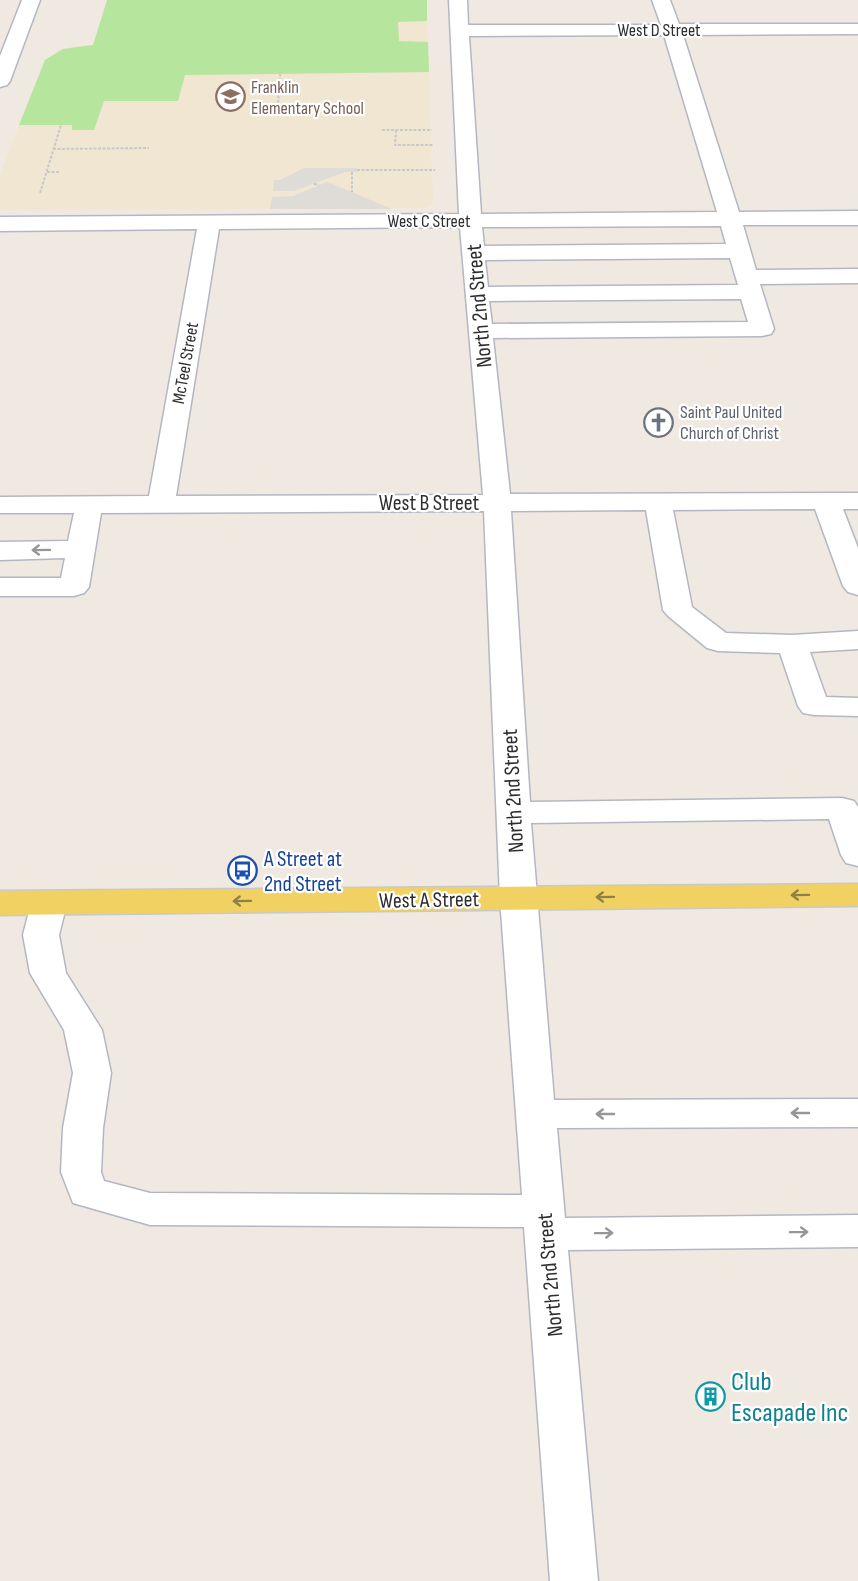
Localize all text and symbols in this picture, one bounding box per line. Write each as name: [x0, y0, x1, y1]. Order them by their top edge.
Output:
street label: West D Street: [617, 20, 701, 41]
place label: Franklin Elementary School: [251, 77, 364, 119]
school or university icon: Franklin Elementary School: [214, 81, 246, 113]
street label: West C Street: [387, 211, 471, 232]
street label: North 2nd Street: [461, 243, 498, 369]
street label: McTeel Street: [168, 320, 203, 406]
place label: Saint Paul United Church of Christ: [680, 402, 782, 444]
church icon: Saint Paul United Church of Christ: [643, 406, 675, 438]
street label: West B Street: [379, 490, 480, 517]
one-way arrow: [31, 544, 51, 556]
street label: North 2nd Street: [497, 728, 530, 854]
place label: A Street at 2nd Street: [263, 846, 342, 898]
bus stop icon: A Street at 2nd Street: [227, 855, 259, 887]
street label: West A Street: [379, 886, 480, 915]
one-way arrow: [790, 890, 810, 901]
one-way arrow: [595, 891, 615, 903]
one-way arrow: [232, 895, 252, 907]
one-way arrow: [790, 1107, 810, 1119]
one-way arrow: [595, 1108, 615, 1120]
street label: North 2nd Street: [532, 1212, 569, 1338]
one-way arrow: [789, 1226, 809, 1238]
one-way arrow: [594, 1227, 614, 1239]
place label: Club Escapade Inc: [731, 1366, 848, 1429]
building icon: Club Escapade Inc: [694, 1381, 726, 1413]

